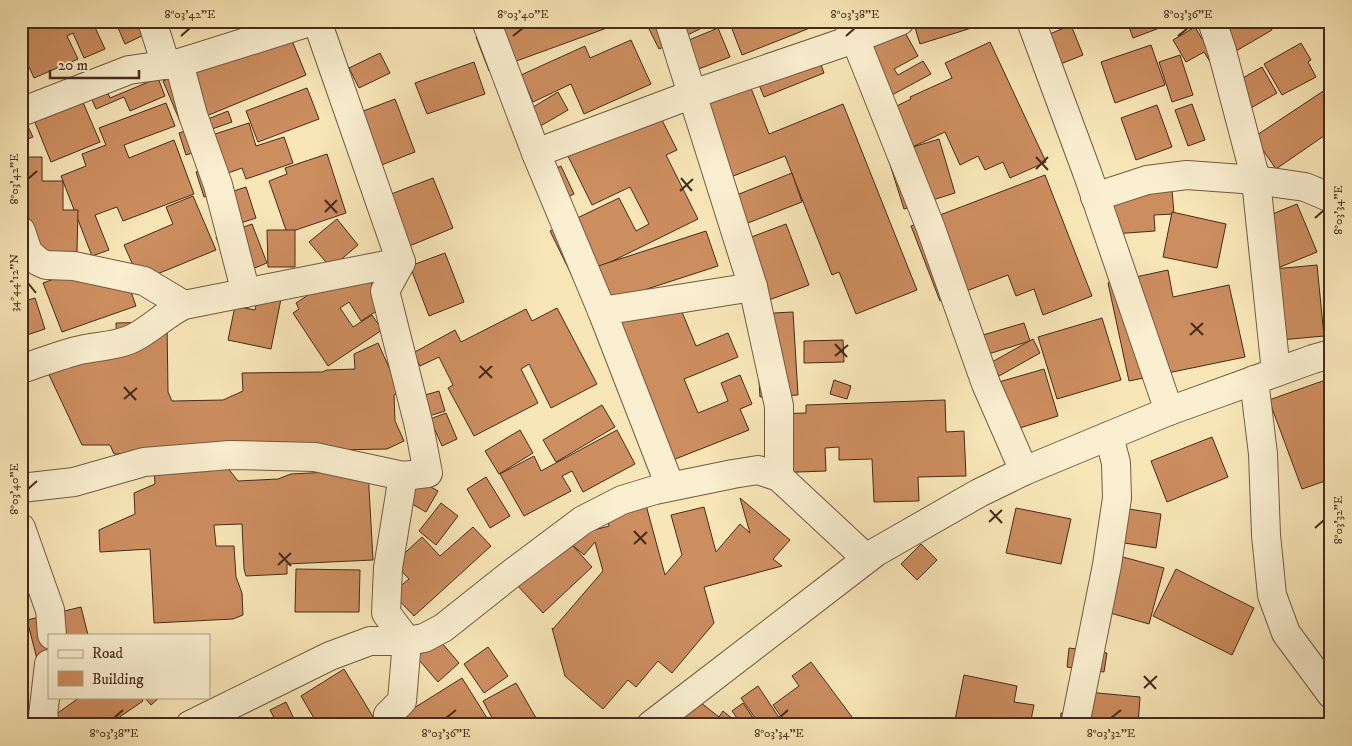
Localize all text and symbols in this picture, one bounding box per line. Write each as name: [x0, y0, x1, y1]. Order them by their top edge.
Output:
text: 8°03'42"E: [164, 7, 216, 22]
text: 8°03'40"E: [497, 7, 549, 22]
text: 8°03'38"E: [831, 7, 880, 22]
text: 8°03'36"E: [1163, 7, 1213, 22]
scale bar: [50, 48, 139, 80]
text: 20 m: [58, 56, 88, 75]
text: 8°03'42"E: [7, 153, 22, 205]
text: 8°03'34"E: [1331, 185, 1346, 235]
text: 34°44'12"N: [7, 254, 22, 312]
text: 8°03'40"E: [7, 463, 22, 515]
text: 8°03'32"E: [1331, 495, 1346, 544]
legend: [48, 634, 210, 698]
text: Road: [92, 644, 124, 663]
text: Building: [92, 670, 144, 689]
text: 8°03'38"E: [90, 726, 139, 741]
text: 8°03'36"E: [421, 726, 471, 741]
text: 8°03'34"E: [754, 726, 804, 741]
text: 8°03'32"E: [1087, 726, 1136, 741]

